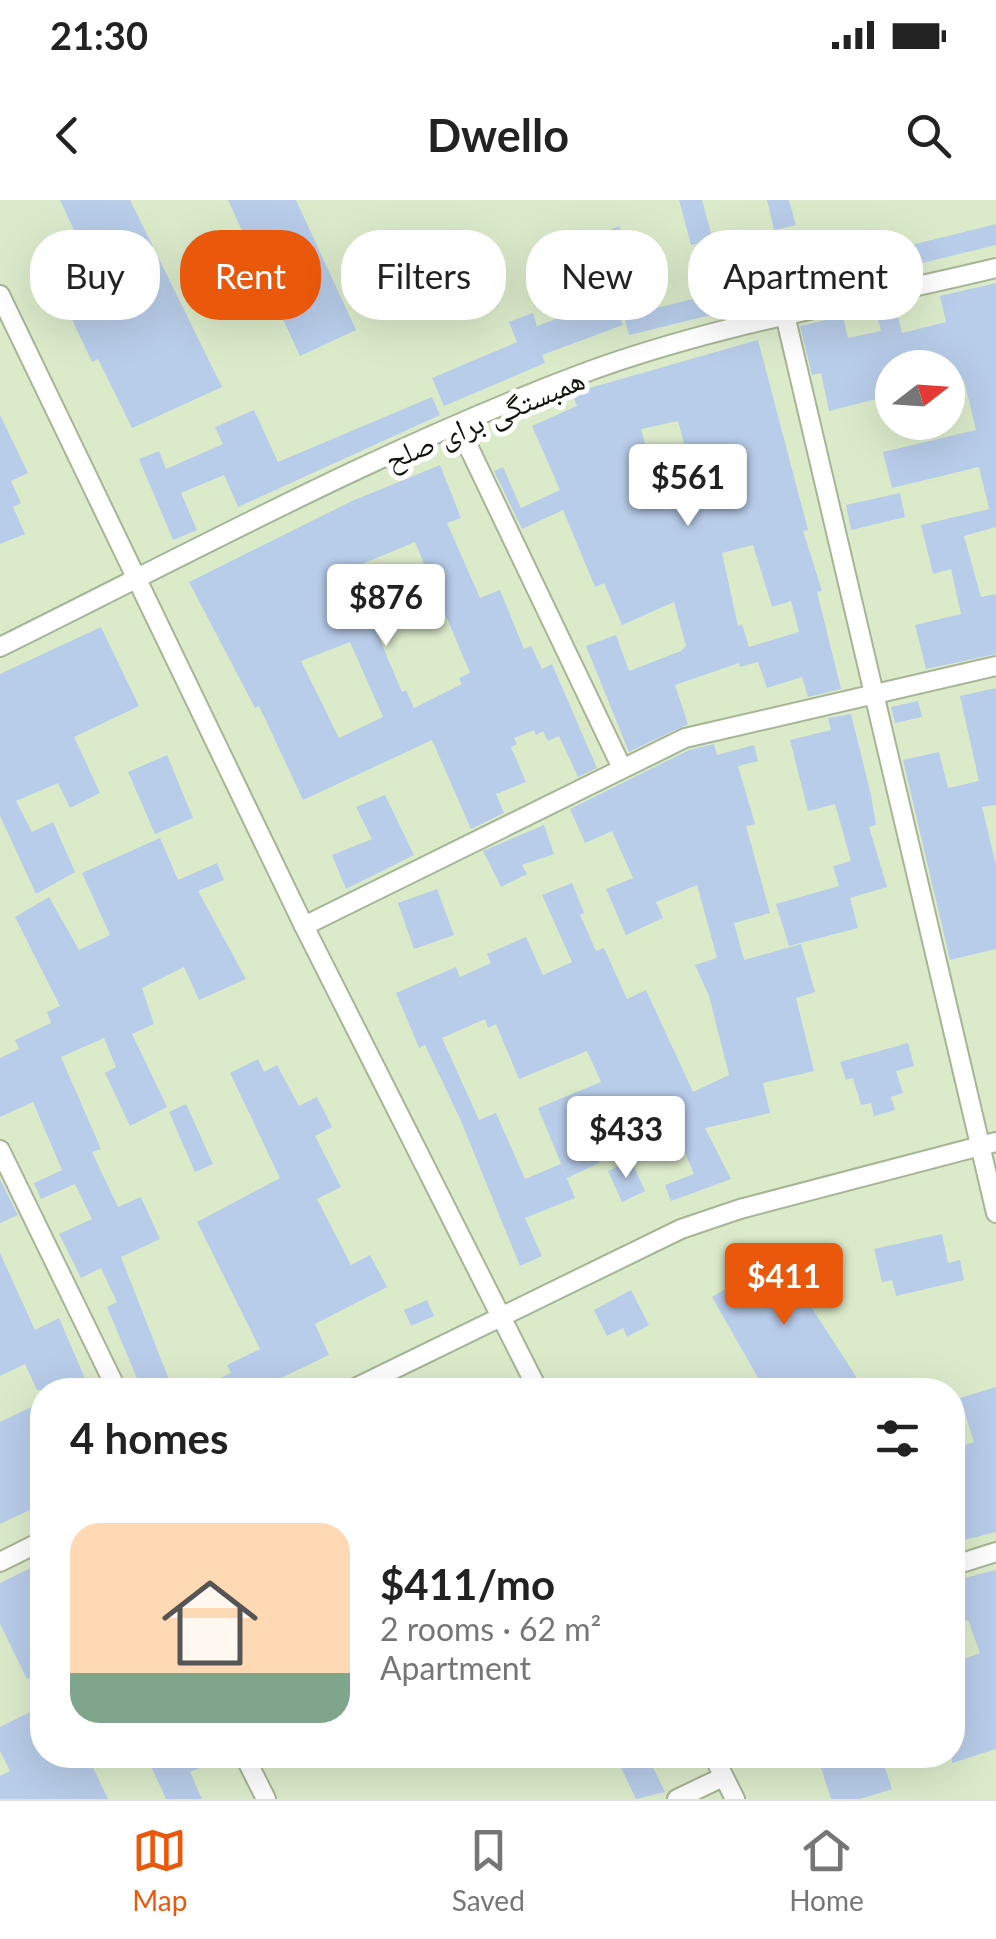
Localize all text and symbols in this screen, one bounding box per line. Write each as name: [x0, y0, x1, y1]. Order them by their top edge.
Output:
text: 21:30: [50, 12, 148, 58]
icon: back: [40, 108, 95, 163]
text: Dwello: [427, 108, 569, 162]
icon: search: [901, 108, 956, 163]
chip: Buy: [30, 230, 160, 320]
chip: Rent: [180, 230, 321, 320]
chip: Filters: [341, 230, 506, 320]
chip: New: [526, 230, 668, 320]
chip: Apartment: [688, 230, 923, 320]
north arrow: [875, 350, 965, 440]
map controls: [875, 350, 965, 440]
street label: همبستگی برای صلح: [379, 360, 591, 479]
pin: $561: [629, 444, 747, 529]
text: $561: [651, 457, 725, 496]
pin: $876: [327, 564, 445, 649]
text: $876: [349, 577, 423, 616]
pin: $433: [567, 1096, 685, 1181]
text: $433: [589, 1109, 663, 1148]
pin: $411: [725, 1243, 843, 1328]
text: $411: [747, 1256, 821, 1295]
icon: filters: [870, 1411, 925, 1466]
text: 4 homes: [70, 1413, 228, 1463]
text: $411/mo: [380, 1559, 555, 1609]
icon: home: [150, 1563, 270, 1683]
text: 2 rooms · 62 m²: [380, 1609, 601, 1648]
text: Apartment: [380, 1648, 531, 1687]
tab: Map: [132, 1823, 187, 1917]
tab: Saved: [452, 1823, 525, 1917]
tab: Home: [789, 1823, 864, 1917]

